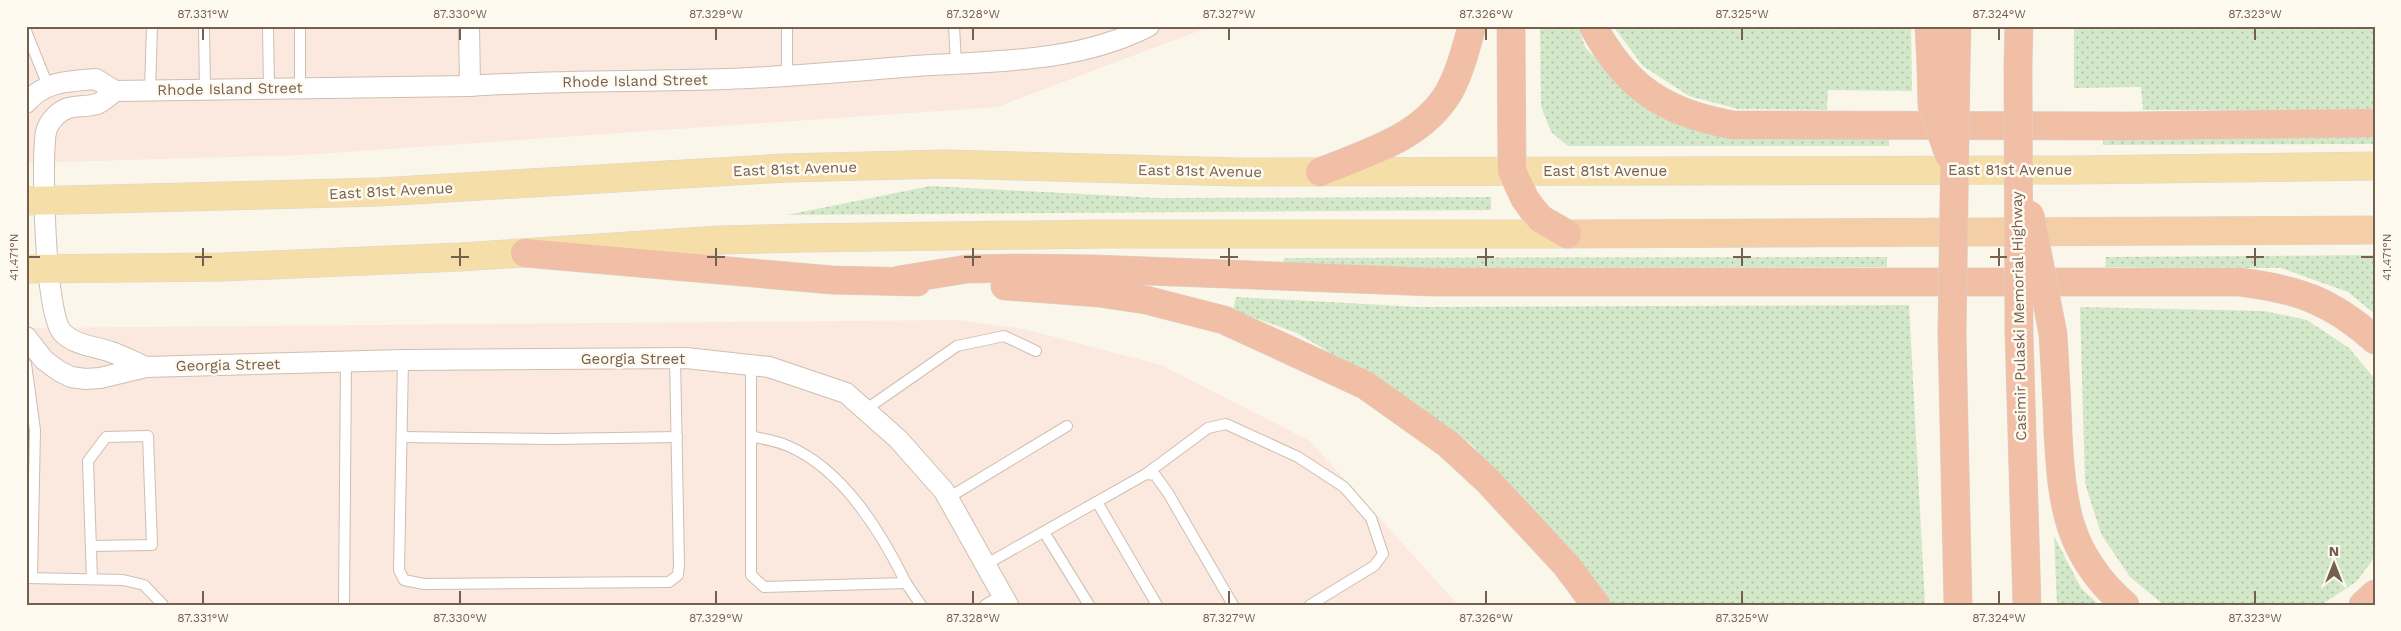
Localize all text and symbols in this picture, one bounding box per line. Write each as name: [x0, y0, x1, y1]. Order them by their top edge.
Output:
text: 87.331°W: [177, 7, 229, 21]
text: 87.330°W: [433, 7, 488, 21]
text: 87.329°W: [689, 7, 744, 21]
text: 87.328°W: [946, 7, 1001, 21]
text: 87.327°W: [1202, 7, 1256, 21]
text: 87.326°W: [1459, 7, 1513, 21]
text: 87.325°W: [1715, 7, 1769, 21]
text: 87.324°W: [1972, 7, 2026, 21]
text: 87.323°W: [2228, 7, 2282, 21]
street label: Rhode Island Street: [562, 71, 709, 91]
street label: Rhode Island Street: [157, 79, 304, 99]
street label: East 81st Avenue: [733, 158, 857, 180]
street label: East 81st Avenue: [1138, 161, 1262, 181]
street label: East 81st Avenue: [1948, 161, 2072, 179]
street label: East 81st Avenue: [1543, 162, 1667, 180]
street label: East 81st Avenue: [329, 179, 453, 203]
street label: Casimir Pulaski Memorial Highway: [2008, 191, 2030, 441]
text: 41.471°N: [7, 233, 21, 281]
text: 41.471°N: [2380, 233, 2394, 281]
street label: Georgia Street: [581, 350, 686, 368]
street label: Georgia Street: [176, 355, 281, 375]
north arrow: [2308, 538, 2358, 588]
text: N: [2329, 543, 2339, 559]
text: 87.331°W: [177, 611, 229, 625]
text: 87.330°W: [433, 611, 488, 625]
text: 87.329°W: [689, 611, 744, 625]
text: 87.328°W: [946, 611, 1001, 625]
text: 87.327°W: [1202, 611, 1256, 625]
text: 87.326°W: [1459, 611, 1513, 625]
text: 87.325°W: [1715, 611, 1769, 625]
text: 87.324°W: [1972, 611, 2026, 625]
text: 87.323°W: [2228, 611, 2282, 625]

